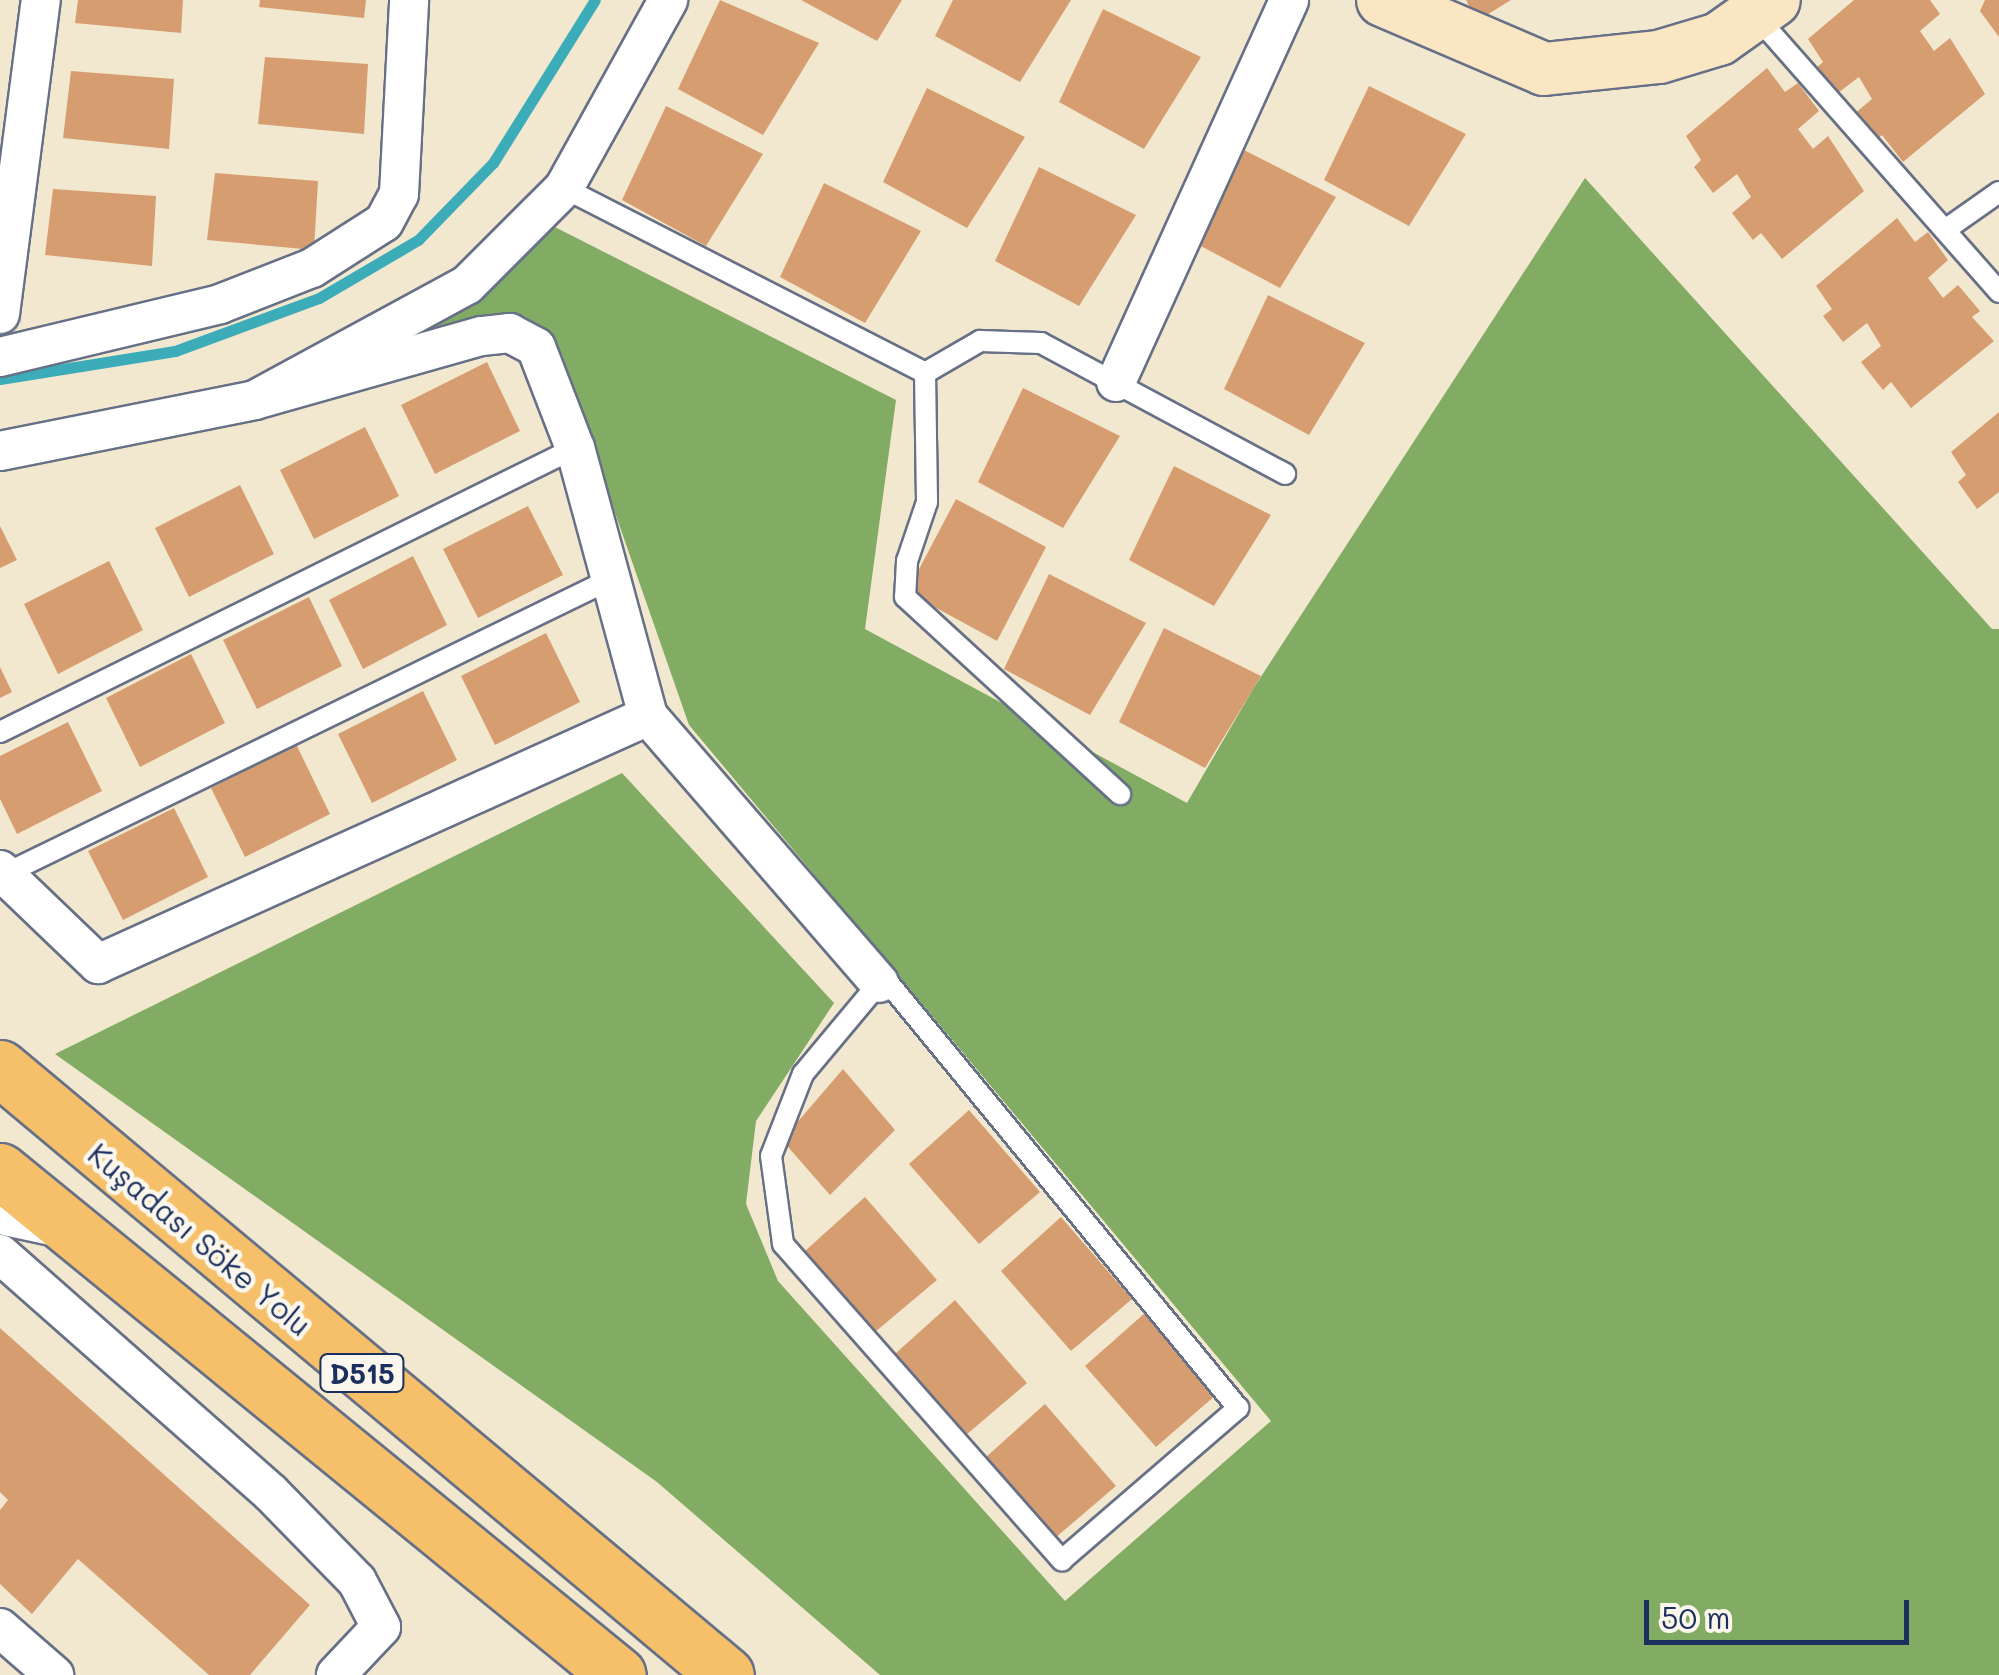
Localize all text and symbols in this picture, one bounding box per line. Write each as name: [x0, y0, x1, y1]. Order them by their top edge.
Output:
street label: Kuşadası Söke Yolu: [81, 1135, 319, 1343]
road number: D515: [317, 1350, 407, 1396]
scale bar: [1649, 1580, 1914, 1642]
text: 50 m: [1661, 1597, 1731, 1637]

